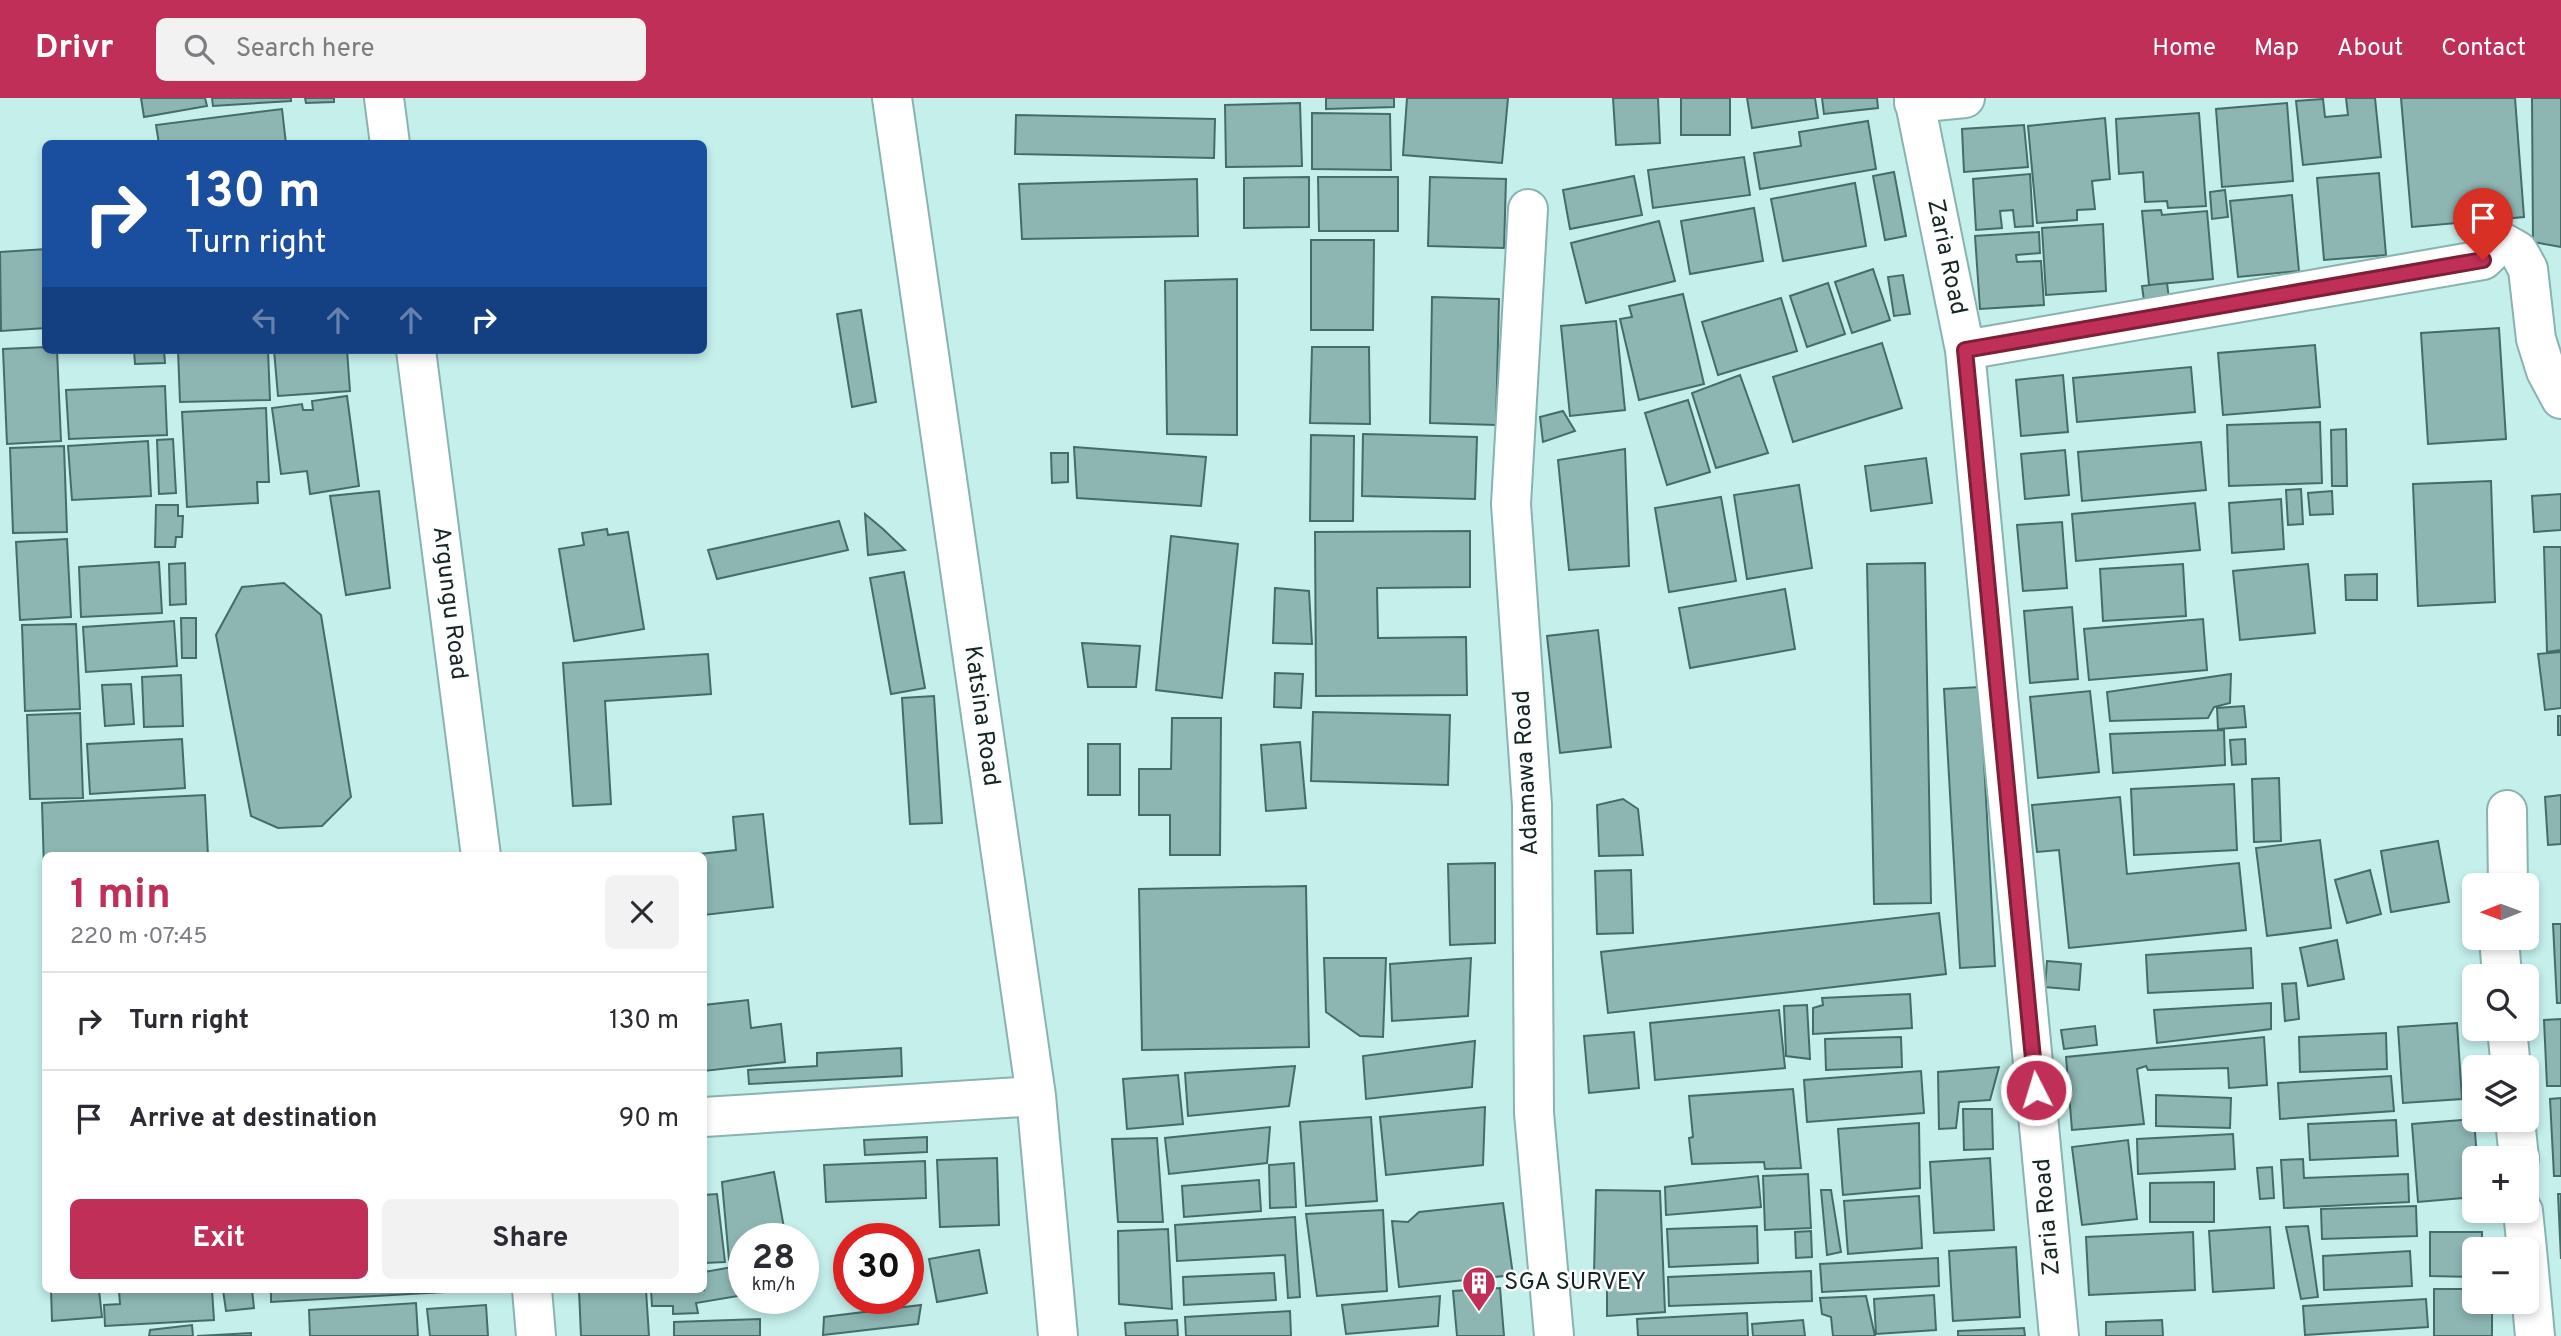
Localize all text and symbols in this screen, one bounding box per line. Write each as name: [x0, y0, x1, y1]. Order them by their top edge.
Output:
search box: [156, 18, 646, 81]
text: Drivr: [35, 28, 114, 70]
icon: search: [180, 30, 218, 68]
text: Search here: [236, 33, 375, 66]
text: Home: [2152, 34, 2216, 64]
text: Map: [2254, 34, 2299, 64]
text: About: [2337, 34, 2403, 64]
text: Contact: [2441, 34, 2526, 64]
text: 130 m: [185, 163, 321, 225]
icon: right: [70, 168, 161, 259]
pin: [2453, 188, 2513, 260]
street label: Zaria Road: [1919, 196, 1973, 318]
icon: arrive: [2464, 199, 2502, 237]
text: Turn right: [185, 224, 327, 264]
icon: left: [246, 301, 284, 339]
icon: ahead: [319, 301, 357, 339]
icon: ahead: [392, 301, 430, 339]
icon: right: [465, 301, 503, 339]
street label: Argungu Road: [425, 525, 473, 681]
street label: Katsina Road: [956, 644, 1006, 788]
street label: Adamawa Road: [1508, 689, 1546, 857]
text: 1 min: [70, 870, 171, 923]
north arrow: [2462, 873, 2539, 950]
map controls: [2462, 873, 2539, 1314]
button: close: [605, 875, 679, 949]
text: 220 m · 07:45: [70, 923, 208, 952]
button: search: [2462, 964, 2539, 1041]
icon: right: [70, 1002, 108, 1040]
text: Turn right: [129, 1005, 249, 1038]
text: 130 m: [609, 1005, 679, 1038]
position arrow: [1999, 1053, 2073, 1127]
button: layers: [2462, 1055, 2539, 1132]
icon: arrive: [70, 1100, 108, 1138]
text: Arrive at destination: [129, 1103, 377, 1136]
text: 90 m: [619, 1103, 679, 1136]
button: +: [2462, 1146, 2539, 1223]
street label: Zaria Road: [2028, 1157, 2068, 1277]
button: Exit: [70, 1199, 368, 1279]
button: Share: [382, 1199, 679, 1279]
speed limit sign: 30: [833, 1223, 924, 1314]
text: 28: [752, 1237, 795, 1281]
button: −: [2462, 1237, 2539, 1314]
building icon: SGA SURVEY: [1460, 1264, 1498, 1313]
place label: SGA SURVEY: [1504, 1268, 1646, 1298]
text: km/h: [752, 1274, 795, 1297]

